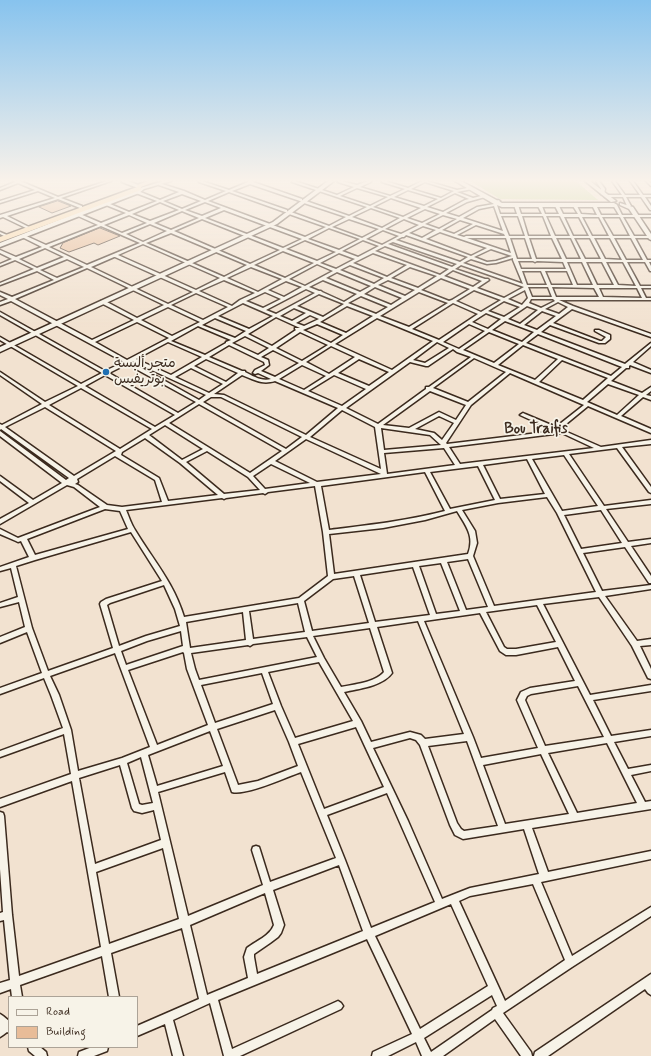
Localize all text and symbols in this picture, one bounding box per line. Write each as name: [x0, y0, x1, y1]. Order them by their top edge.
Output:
place label: متجر ألبسة بوتريفيس: [114, 356, 176, 388]
marker: متجر ألبسة بوتريفيس: [101, 367, 111, 377]
district label: Bou Traifis: [504, 421, 568, 439]
legend: [8, 996, 138, 1048]
text: Road: [46, 1004, 70, 1020]
text: Building: [46, 1024, 86, 1040]

